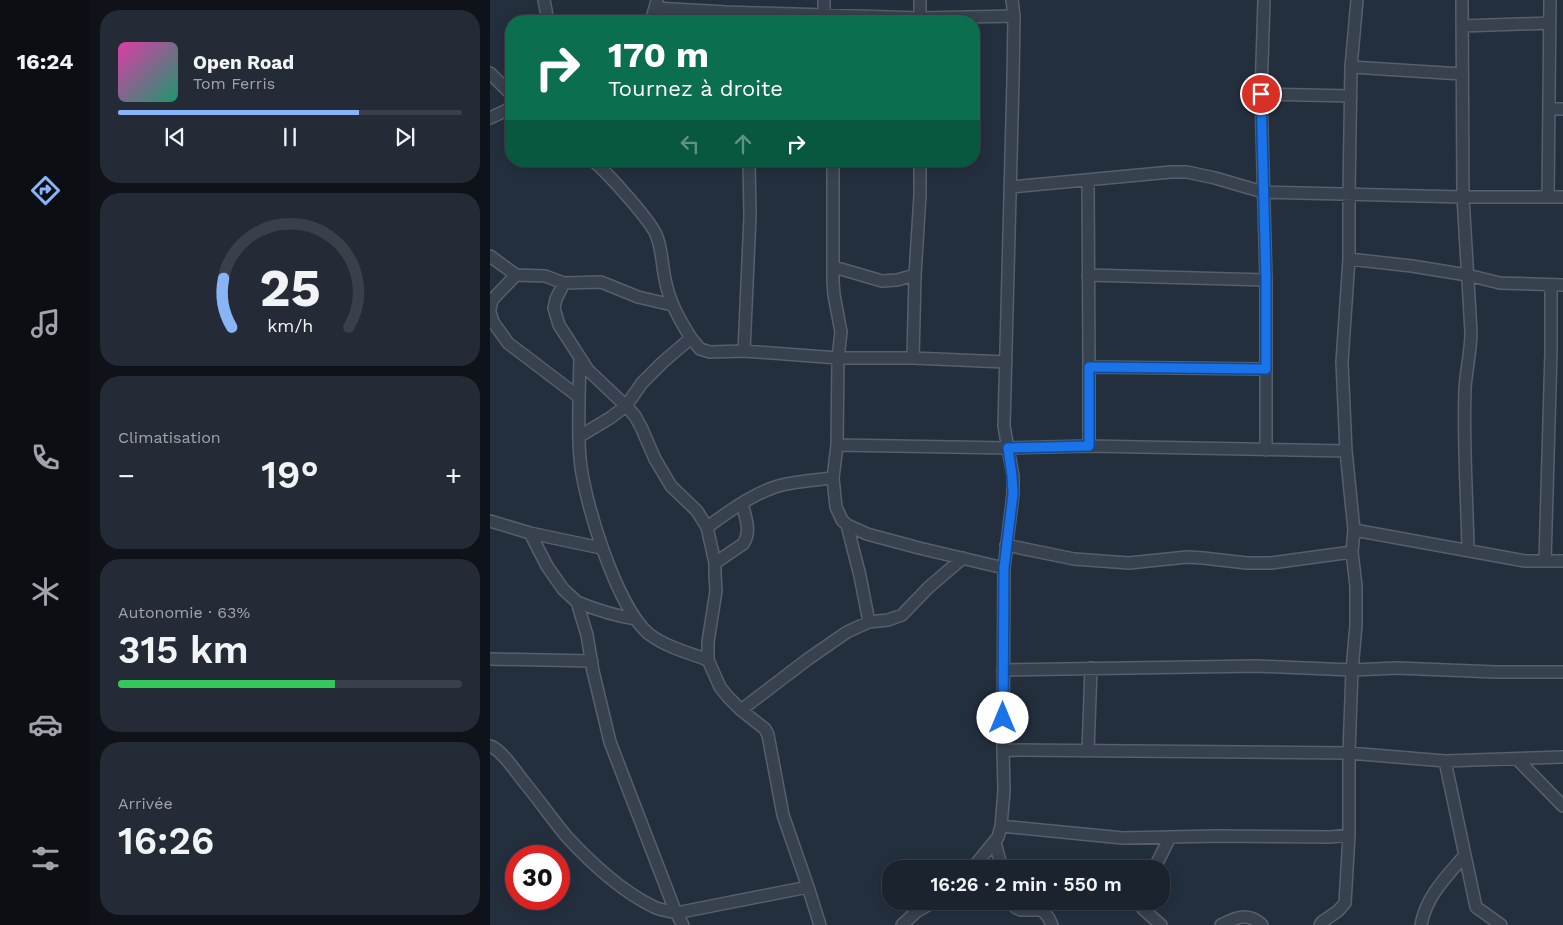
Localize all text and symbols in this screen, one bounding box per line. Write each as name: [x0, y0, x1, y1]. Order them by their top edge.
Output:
text: 170 m: [608, 34, 709, 76]
icon: right: [525, 35, 590, 100]
text: 16:24: [17, 49, 73, 74]
text: Open Road: [193, 51, 294, 74]
pin: [1240, 73, 1282, 115]
text: Tom Ferris: [193, 74, 275, 93]
text: Tournez à droite: [608, 76, 783, 101]
icon: arrive: [1247, 80, 1275, 108]
icon: previous: [161, 123, 189, 151]
icon: pause: [276, 123, 304, 151]
icon: next: [391, 123, 419, 151]
icon: left: [676, 130, 704, 158]
icon: ahead: [729, 130, 757, 158]
icon: right: [782, 130, 810, 158]
icon: directions: [28, 173, 63, 208]
text: 25: [259, 258, 321, 319]
icon: music: [28, 306, 63, 341]
text: km/h: [267, 315, 313, 336]
text: Climatisation: [118, 428, 221, 447]
icon: phone: [28, 440, 63, 475]
text: 19°: [261, 453, 319, 497]
text: −: [118, 459, 135, 492]
text: +: [445, 459, 462, 492]
icon: climate: [28, 574, 63, 609]
text: Autonomie · 63%: [118, 603, 250, 622]
text: 315 km: [118, 628, 249, 672]
position arrow: [976, 691, 1028, 743]
icon: car: [28, 707, 63, 742]
text: Arrivée: [118, 794, 173, 813]
text: 16:26: [118, 819, 214, 863]
icon: filters: [28, 841, 63, 876]
speed limit sign: 30: [505, 845, 570, 910]
text: 16:26 · 2 min · 550 m: [930, 873, 1122, 896]

